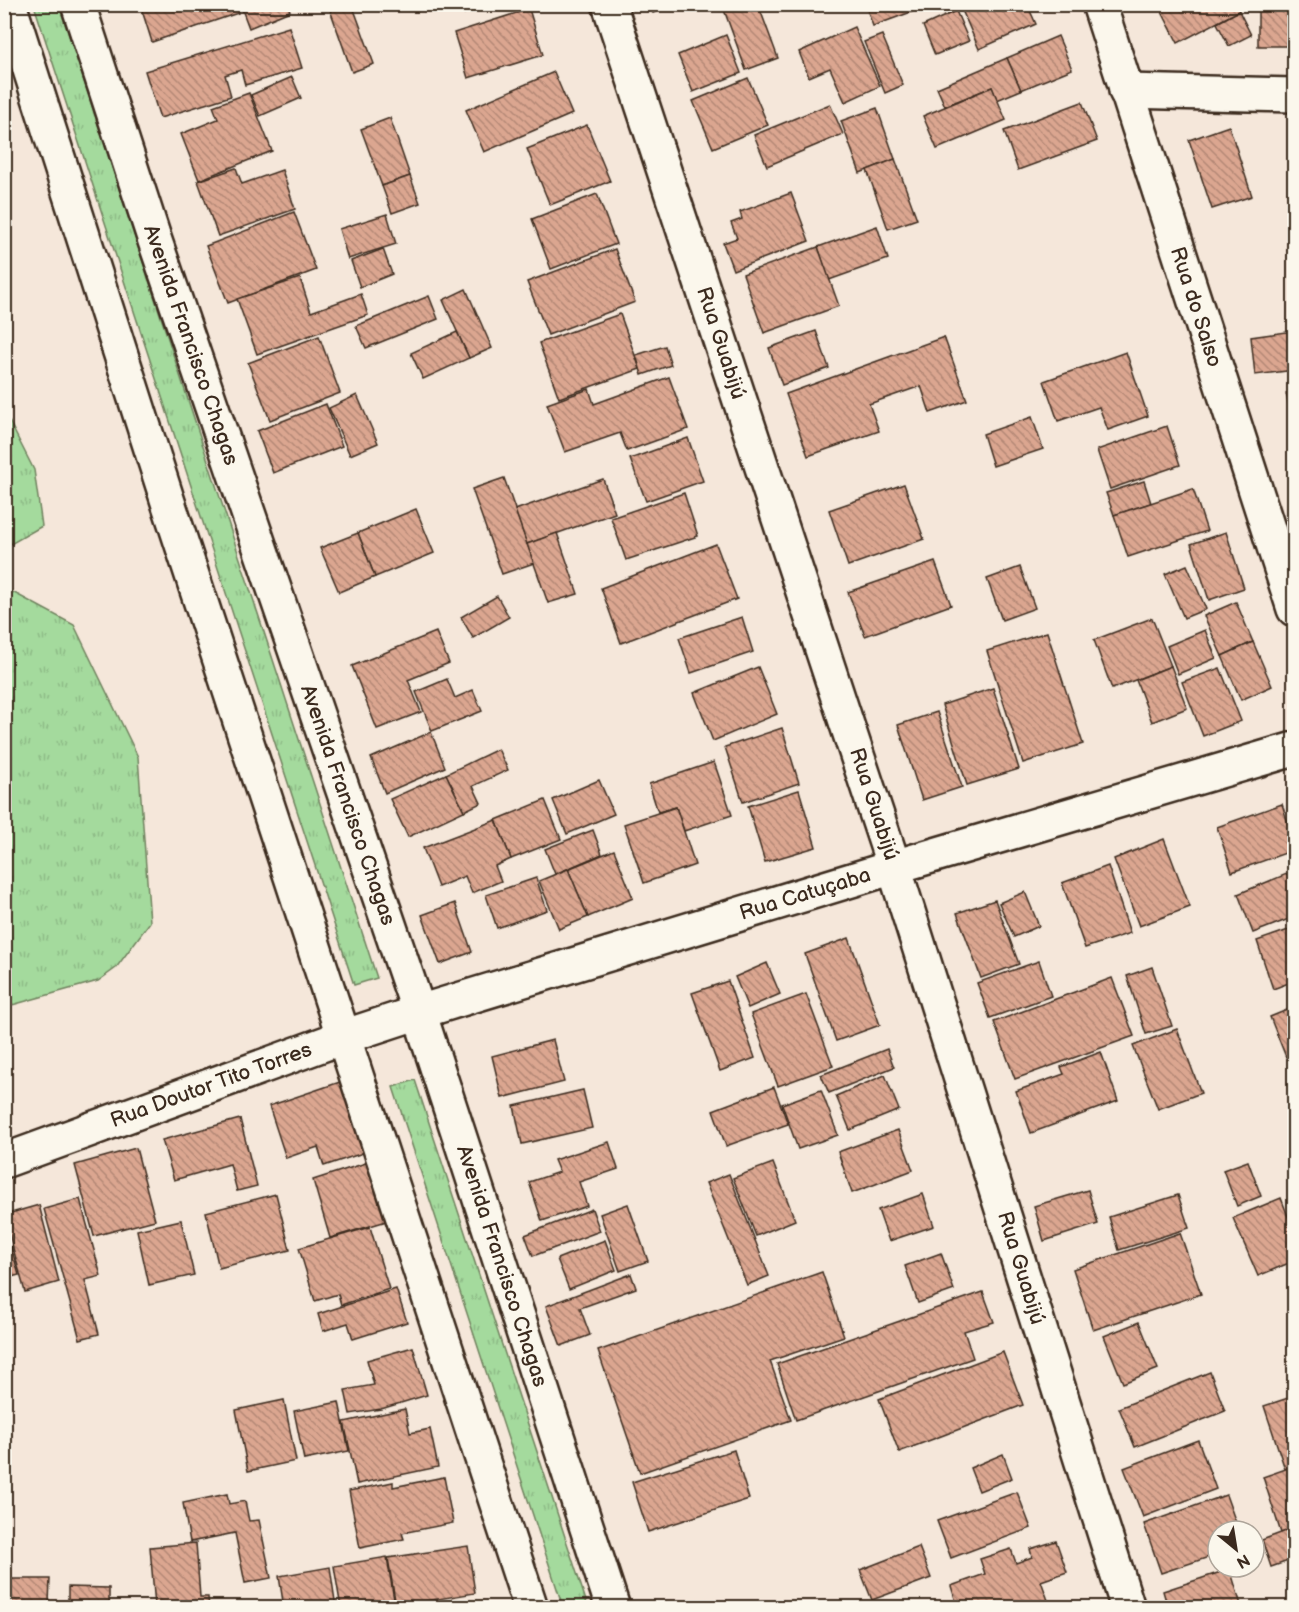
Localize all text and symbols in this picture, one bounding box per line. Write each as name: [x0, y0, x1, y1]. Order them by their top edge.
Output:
street label: Avenida Francisco Chagas: [138, 222, 244, 468]
street label: Rua do Salso: [1165, 244, 1227, 370]
street label: Rua Guabijú: [691, 284, 751, 402]
street label: Avenida Francisco Chagas: [295, 682, 401, 928]
street label: Rua Guabijú: [844, 745, 904, 863]
street label: Rua Catuçaba: [736, 862, 874, 926]
street label: Rua Doutor Tito Torres: [107, 1037, 315, 1133]
street label: Avenida Francisco Chagas: [451, 1142, 553, 1390]
street label: Rua Guabijú: [992, 1209, 1050, 1327]
north arrow: [1206, 1519, 1266, 1579]
text: N: [1233, 1549, 1253, 1572]

